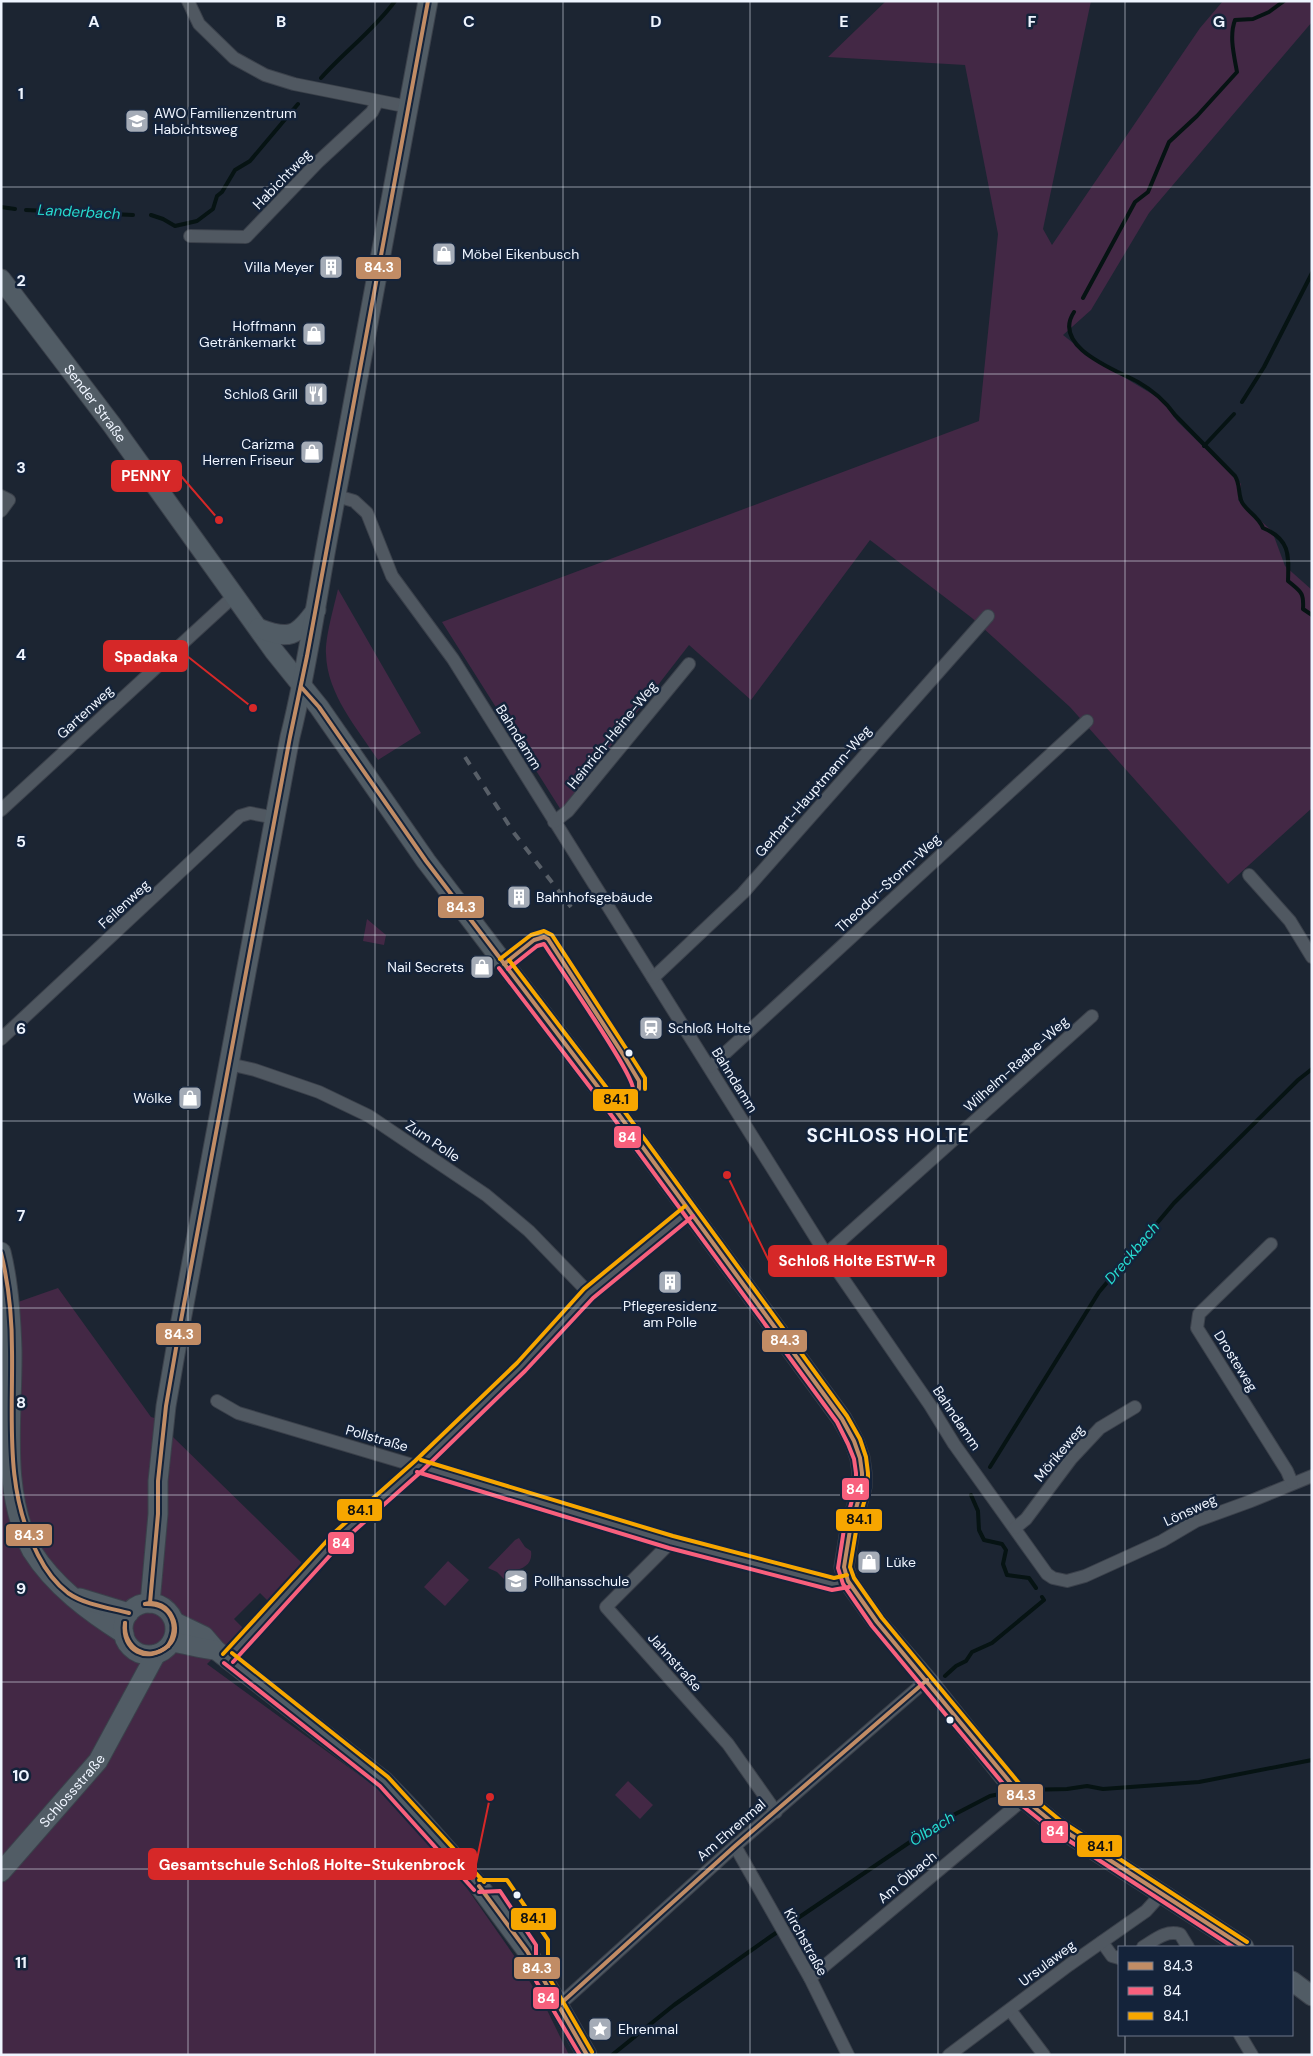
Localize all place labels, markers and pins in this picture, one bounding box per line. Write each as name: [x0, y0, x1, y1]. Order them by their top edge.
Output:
place label: AWO Familienzentrum Habichtsweg: [154, 104, 297, 138]
school or university icon: AWO Familienzentrum Habichtsweg: [124, 108, 150, 134]
shop icon: Möbel Eikenbusch: [431, 241, 457, 267]
place label: Möbel Eikenbusch: [462, 245, 579, 263]
building icon: Villa Meyer: [318, 254, 344, 280]
place label: Villa Meyer: [244, 258, 314, 276]
place label: Hoffmann Getränkemarkt: [199, 317, 296, 351]
shop icon: Hoffmann Getränkemarkt: [301, 321, 327, 347]
restaurant icon: Schloß Grill: [303, 381, 329, 407]
place label: Schloß Grill: [224, 385, 298, 403]
place label: Carizma Herren Friseur: [202, 435, 294, 469]
shop icon: Carizma Herren Friseur: [299, 439, 325, 465]
callout: PENNY: [112, 461, 181, 491]
callout: Spadaka: [104, 641, 187, 671]
building icon: Bahnhofsgebäude: [506, 884, 532, 910]
place label: Bahnhofsgebäude: [536, 888, 653, 906]
shop icon: Nail Secrets: [469, 954, 495, 980]
place label: Nail Secrets: [387, 958, 464, 976]
station icon: Schloß Holte: [638, 1015, 664, 1041]
place label: Schloß Holte: [668, 1019, 751, 1037]
unlabelled marker: [624, 1048, 634, 1058]
shop icon: Wölke: [177, 1085, 203, 1111]
place label: Wölke: [133, 1089, 172, 1107]
callout: Schloß Holte ESTW-R: [769, 1246, 946, 1276]
building icon: Pflegeresidenz am Polle: [657, 1269, 683, 1295]
place label: Pflegeresidenz am Polle: [623, 1297, 717, 1331]
shop icon: Lüke: [856, 1549, 882, 1575]
place label: Lüke: [886, 1553, 916, 1571]
school or university icon: Pollhansschule: [503, 1568, 529, 1594]
place label: Pollhansschule: [534, 1572, 629, 1590]
unlabelled marker: [945, 1715, 955, 1725]
callout: Gesamtschule Schloß Holte-Stukenbrock: [149, 1849, 476, 1879]
unlabelled marker: [512, 1890, 522, 1900]
place icon: Ehrenmal: [587, 2016, 613, 2042]
place label: Ehrenmal: [618, 2020, 678, 2038]

